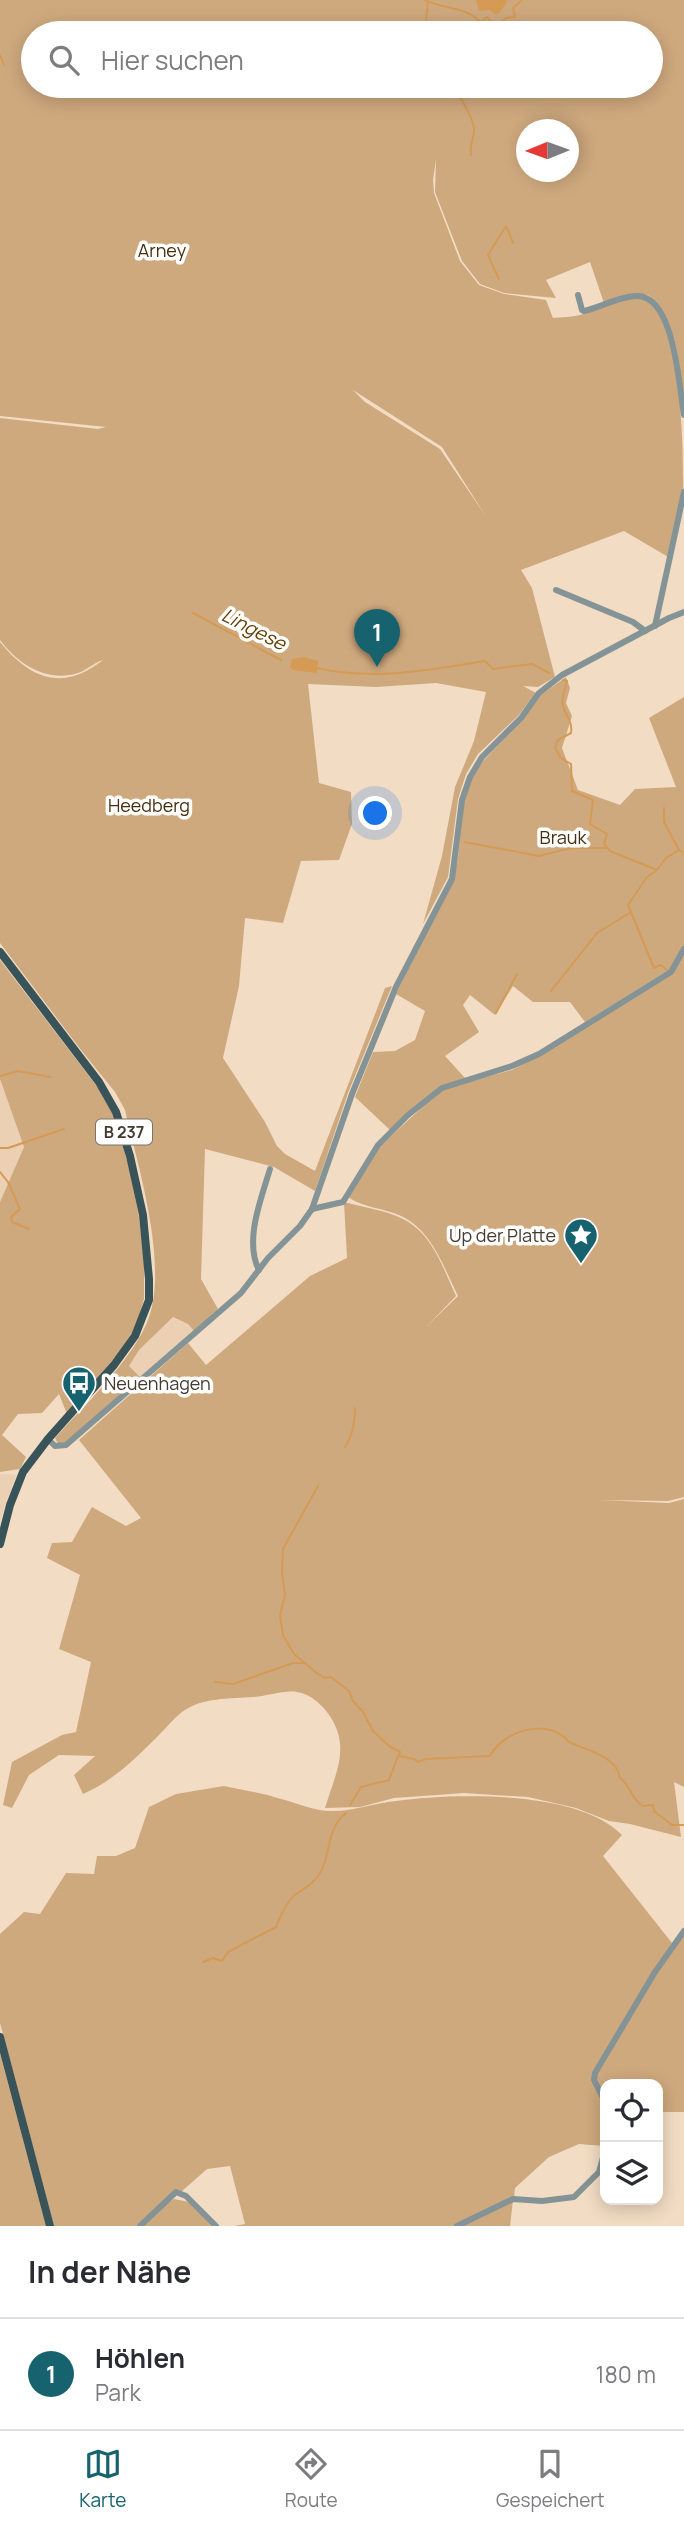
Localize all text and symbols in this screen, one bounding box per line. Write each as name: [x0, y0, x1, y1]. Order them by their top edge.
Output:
search box: [21, 21, 663, 98]
icon: search: [45, 41, 83, 79]
text: Hier suchen: [101, 42, 244, 78]
north arrow: [516, 119, 579, 182]
park label: Arney: [138, 238, 187, 262]
water label: Lingese: [217, 602, 292, 657]
pin: 1: [354, 609, 400, 667]
park label: Heedberg: [108, 793, 190, 817]
your location: [358, 796, 392, 830]
park label: Brauk: [540, 825, 587, 849]
road number: B 237: [96, 1120, 152, 1144]
place icon: Up der Platte: [562, 1216, 600, 1265]
place label: Up der Platte: [449, 1223, 556, 1247]
bus stop icon: Neuenhagen: [60, 1364, 98, 1413]
place label: Neuenhagen: [104, 1371, 211, 1395]
map controls: [600, 2079, 663, 2205]
button: locate: [600, 2079, 663, 2142]
button: layers: [600, 2142, 663, 2205]
text: In der Nähe: [28, 2251, 191, 2292]
text: Höhlen: [95, 2340, 185, 2376]
text: 1: [46, 2358, 56, 2390]
text: 180 m: [596, 2358, 656, 2390]
text: Park: [95, 2376, 141, 2408]
tab: Karte: [79, 2445, 126, 2513]
tab: Route: [285, 2445, 338, 2513]
tab: Gespeichert: [496, 2445, 605, 2513]

